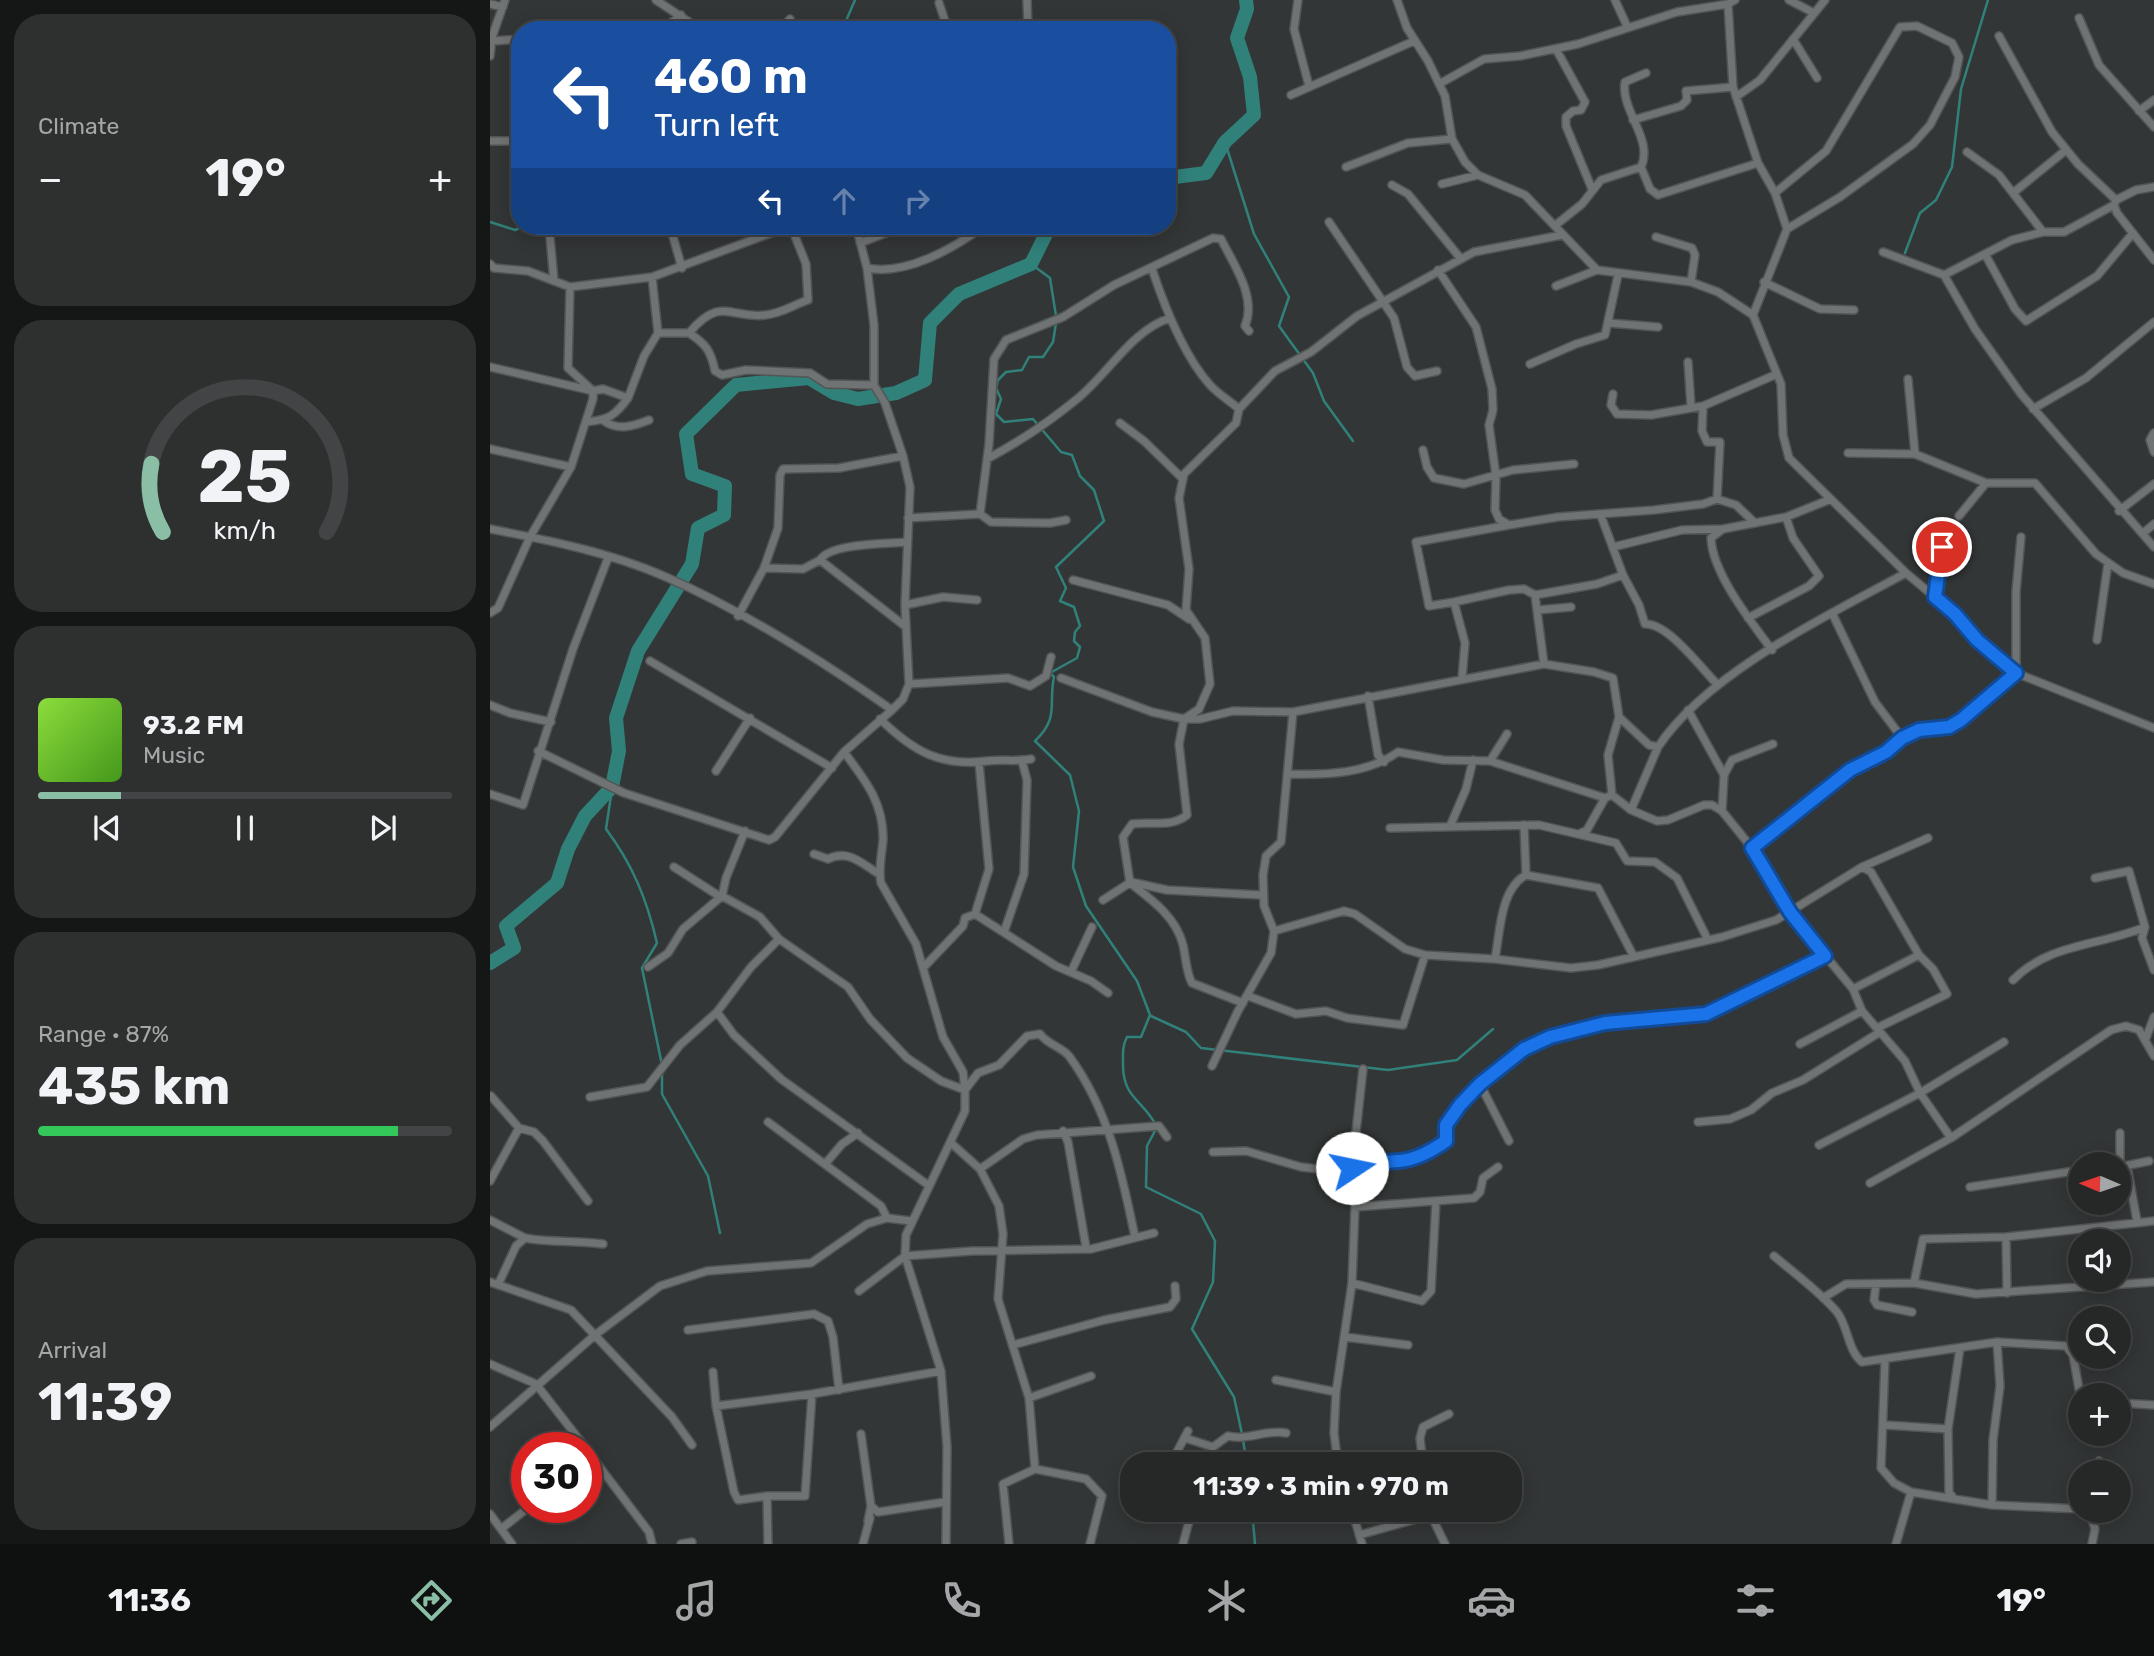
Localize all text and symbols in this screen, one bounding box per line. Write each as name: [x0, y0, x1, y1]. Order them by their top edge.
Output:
text: 460 m: [654, 47, 808, 105]
icon: left: [539, 49, 630, 140]
text: Turn left: [654, 106, 779, 144]
text: Climate: [38, 112, 119, 140]
text: 19°: [205, 147, 286, 209]
text: −: [38, 156, 63, 202]
text: +: [428, 156, 452, 202]
icon: left: [752, 182, 790, 220]
icon: ahead: [825, 182, 863, 220]
icon: right: [898, 182, 936, 220]
text: 25: [198, 434, 292, 520]
text: km/h: [214, 516, 276, 545]
pin: [1912, 517, 1972, 577]
icon: arrive: [1923, 528, 1961, 566]
text: 93.2 FM: [143, 710, 244, 741]
text: Music: [143, 741, 205, 769]
icon: previous: [88, 809, 126, 847]
icon: pause: [226, 809, 264, 847]
icon: next: [364, 809, 402, 847]
text: Range · 87%: [38, 1020, 169, 1048]
text: 435 km: [38, 1055, 231, 1117]
position arrow: [1315, 1131, 1389, 1205]
north arrow: [2068, 1152, 2132, 1214]
map controls: [2068, 1152, 2131, 1523]
button: sound: [2068, 1229, 2131, 1292]
button: search: [2068, 1306, 2131, 1369]
text: Arrival: [38, 1336, 107, 1364]
text: 11:39: [38, 1371, 172, 1433]
button: +: [2068, 1383, 2131, 1446]
speed limit sign: 30: [511, 1432, 602, 1523]
button: −: [2068, 1460, 2131, 1523]
text: 11:39 · 3 min · 970 m: [1193, 1471, 1449, 1502]
icon: directions: [407, 1576, 456, 1625]
icon: music: [672, 1576, 721, 1625]
icon: phone: [937, 1576, 986, 1625]
icon: climate: [1202, 1576, 1251, 1625]
icon: car: [1467, 1576, 1516, 1625]
icon: filters: [1731, 1576, 1780, 1625]
text: 11:36: [108, 1581, 191, 1619]
text: 19°: [1996, 1581, 2046, 1619]

